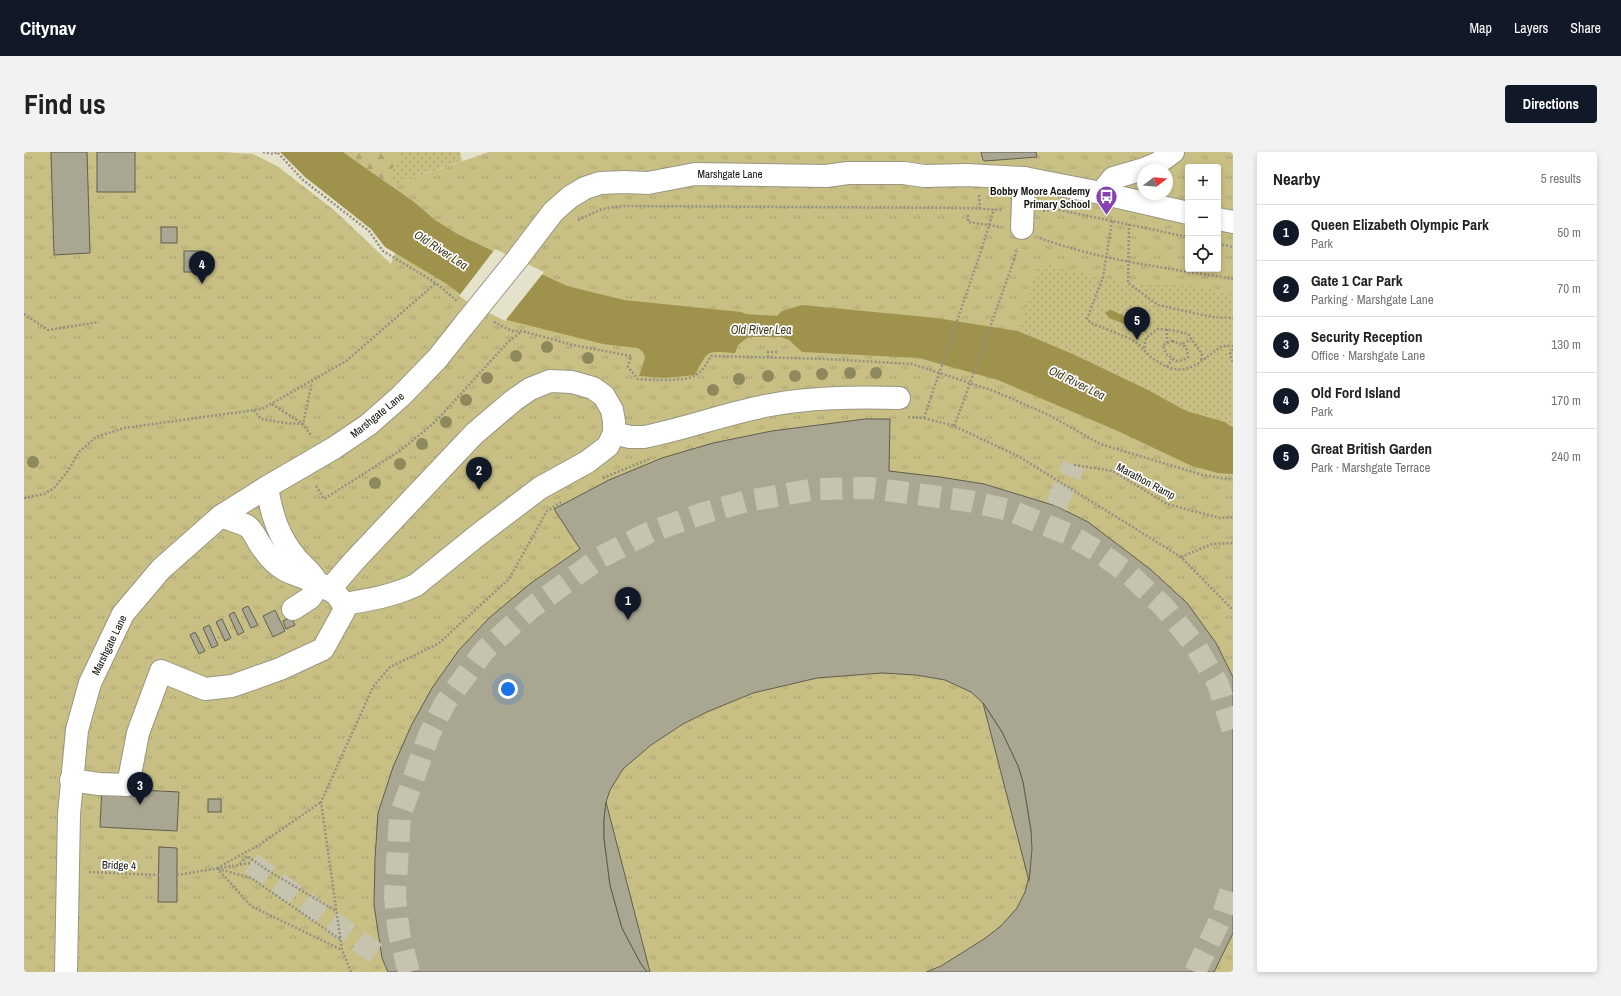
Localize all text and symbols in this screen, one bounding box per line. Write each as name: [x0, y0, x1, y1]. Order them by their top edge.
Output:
text: Citynav: [20, 15, 76, 41]
text: Map: [1470, 19, 1492, 37]
text: Layers: [1514, 19, 1548, 37]
text: Share: [1570, 19, 1601, 37]
text: Find us: [24, 85, 106, 123]
button: Directions: [1505, 85, 1597, 123]
north arrow: [1137, 164, 1173, 200]
map controls: [1185, 164, 1221, 272]
button: +: [1185, 164, 1221, 200]
street label: Marshgate Lane: [697, 167, 763, 181]
text: Nearby: [1273, 167, 1320, 190]
text: 5 results: [1541, 170, 1581, 187]
place label: Bobby Moore Academy Primary School: [990, 184, 1090, 211]
bus stop icon: Bobby Moore Academy Primary School: [1093, 184, 1119, 217]
button: −: [1185, 200, 1221, 236]
text: Queen Elizabeth Olympic Park: [1311, 214, 1489, 235]
text: 1: [1283, 224, 1289, 241]
text: 50 m: [1557, 224, 1581, 241]
water label: Old River Lea: [411, 227, 471, 274]
text: Park: [1311, 235, 1333, 252]
button: locate: [1185, 236, 1221, 272]
pin: 4: [189, 251, 215, 284]
text: Gate 1 Car Park: [1311, 270, 1403, 291]
text: 2: [1283, 280, 1289, 297]
text: 70 m: [1557, 280, 1581, 297]
text: Parking · Marshgate Lane: [1311, 291, 1434, 308]
pin: 5: [1124, 307, 1150, 340]
water label: Old River Lea: [731, 322, 792, 338]
text: Security Reception: [1311, 326, 1422, 347]
text: 3: [1283, 336, 1289, 353]
text: 130 m: [1551, 336, 1581, 353]
text: Office · Marshgate Lane: [1311, 347, 1425, 364]
water label: Old River Lea: [1046, 363, 1108, 404]
text: Old Ford Island: [1311, 382, 1401, 403]
street label: Marshgate Lane: [347, 389, 407, 441]
text: 4: [1283, 392, 1289, 409]
text: 170 m: [1551, 392, 1581, 409]
text: Park: [1311, 403, 1333, 420]
text: Great British Garden: [1311, 438, 1432, 459]
text: 5: [1283, 448, 1289, 465]
text: 240 m: [1551, 448, 1581, 465]
pin: 2: [466, 457, 492, 490]
text: Park · Marshgate Terrace: [1311, 459, 1431, 476]
street label: Marathon Ramp: [1114, 460, 1178, 502]
pin: 1: [615, 587, 641, 620]
street label: Marshgate Lane: [88, 613, 130, 677]
your location: [498, 679, 518, 699]
pin: 3: [127, 772, 153, 805]
street label: Bridge 4: [102, 857, 136, 873]

